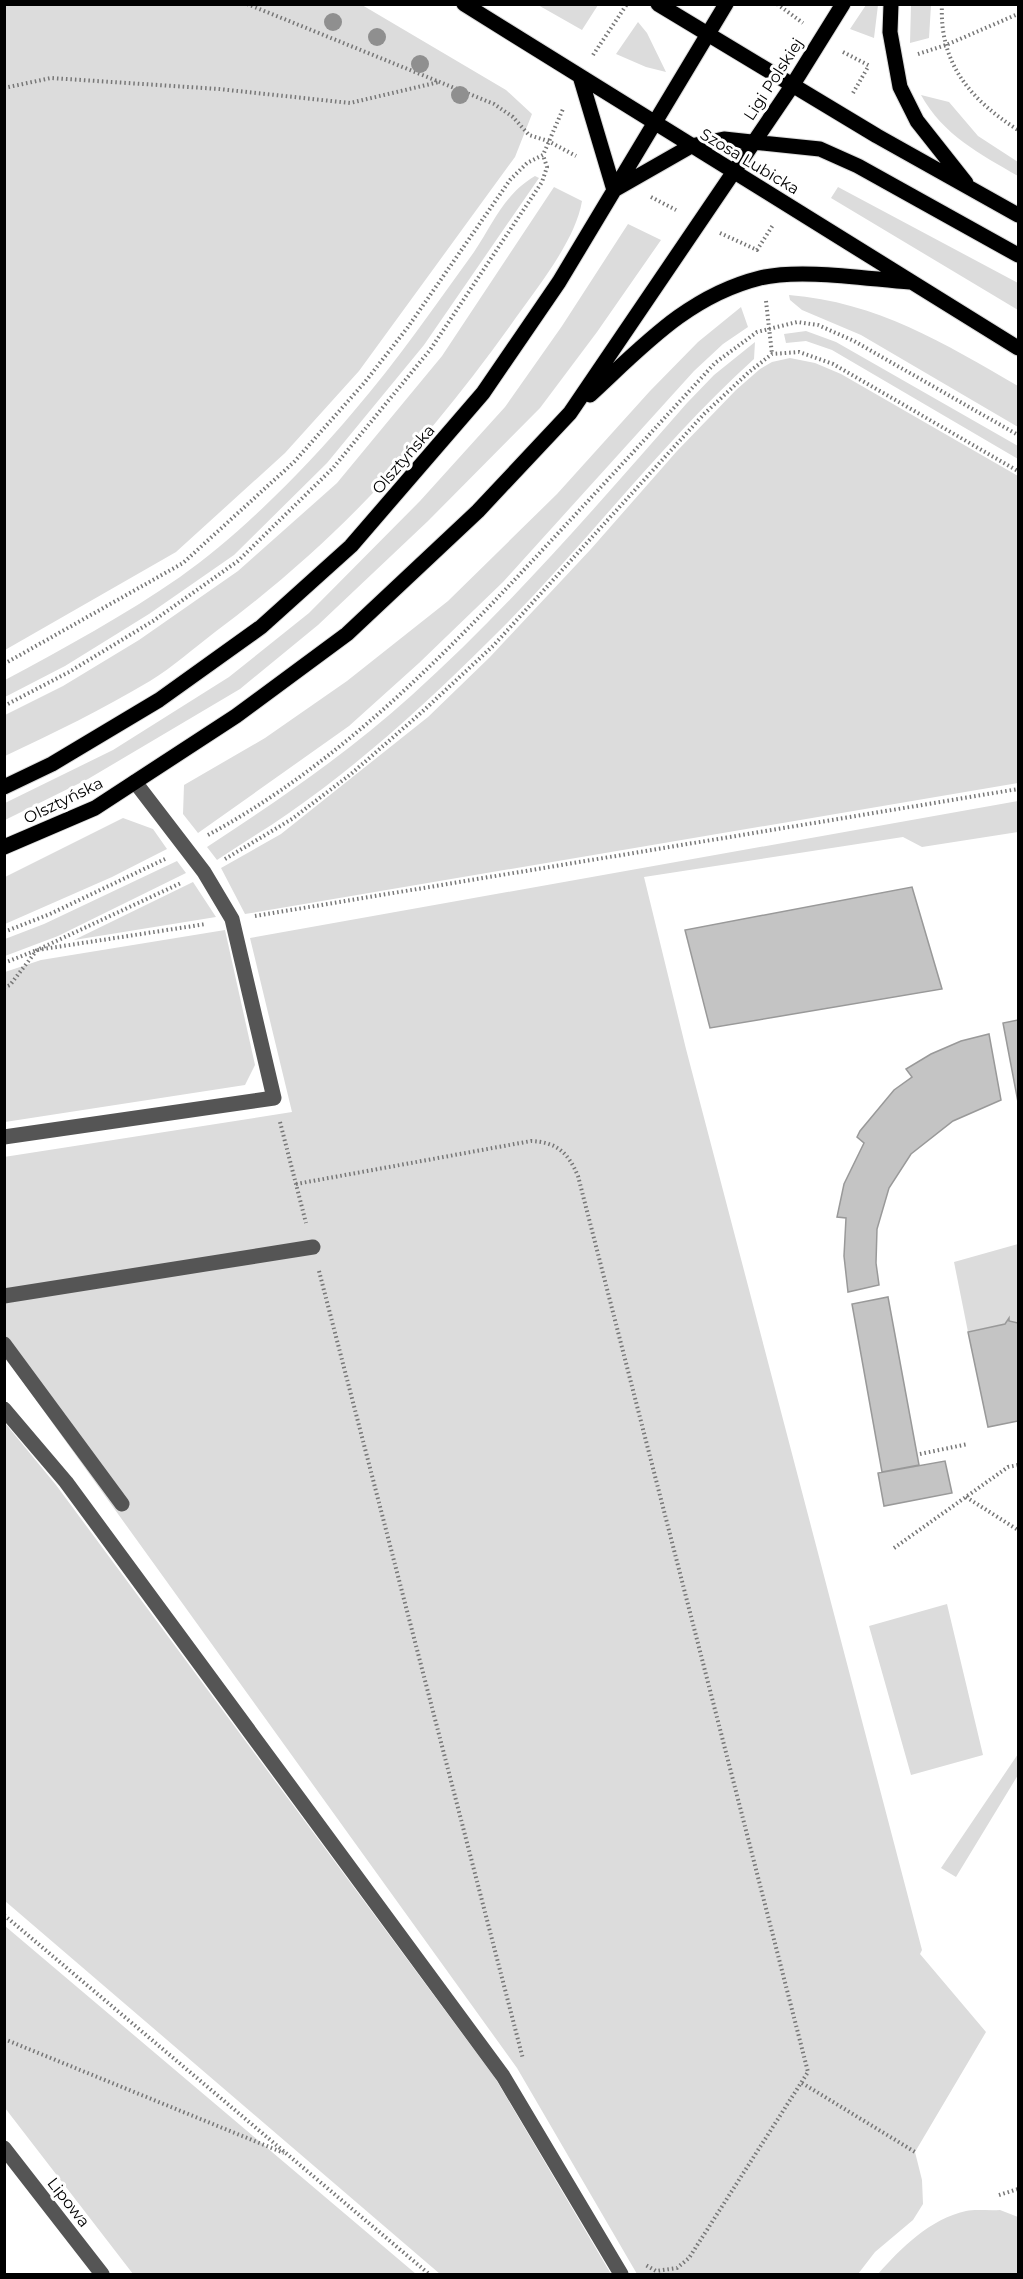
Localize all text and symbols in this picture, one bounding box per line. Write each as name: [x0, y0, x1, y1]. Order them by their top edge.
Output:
street label: Ligi Polskiej: [740, 35, 807, 124]
street label: Szosa Lubicka: [697, 124, 803, 198]
street label: Olsztyńska: [368, 421, 439, 498]
street label: Olsztyńska: [20, 773, 106, 828]
street label: Lipowa: [43, 2174, 94, 2231]

